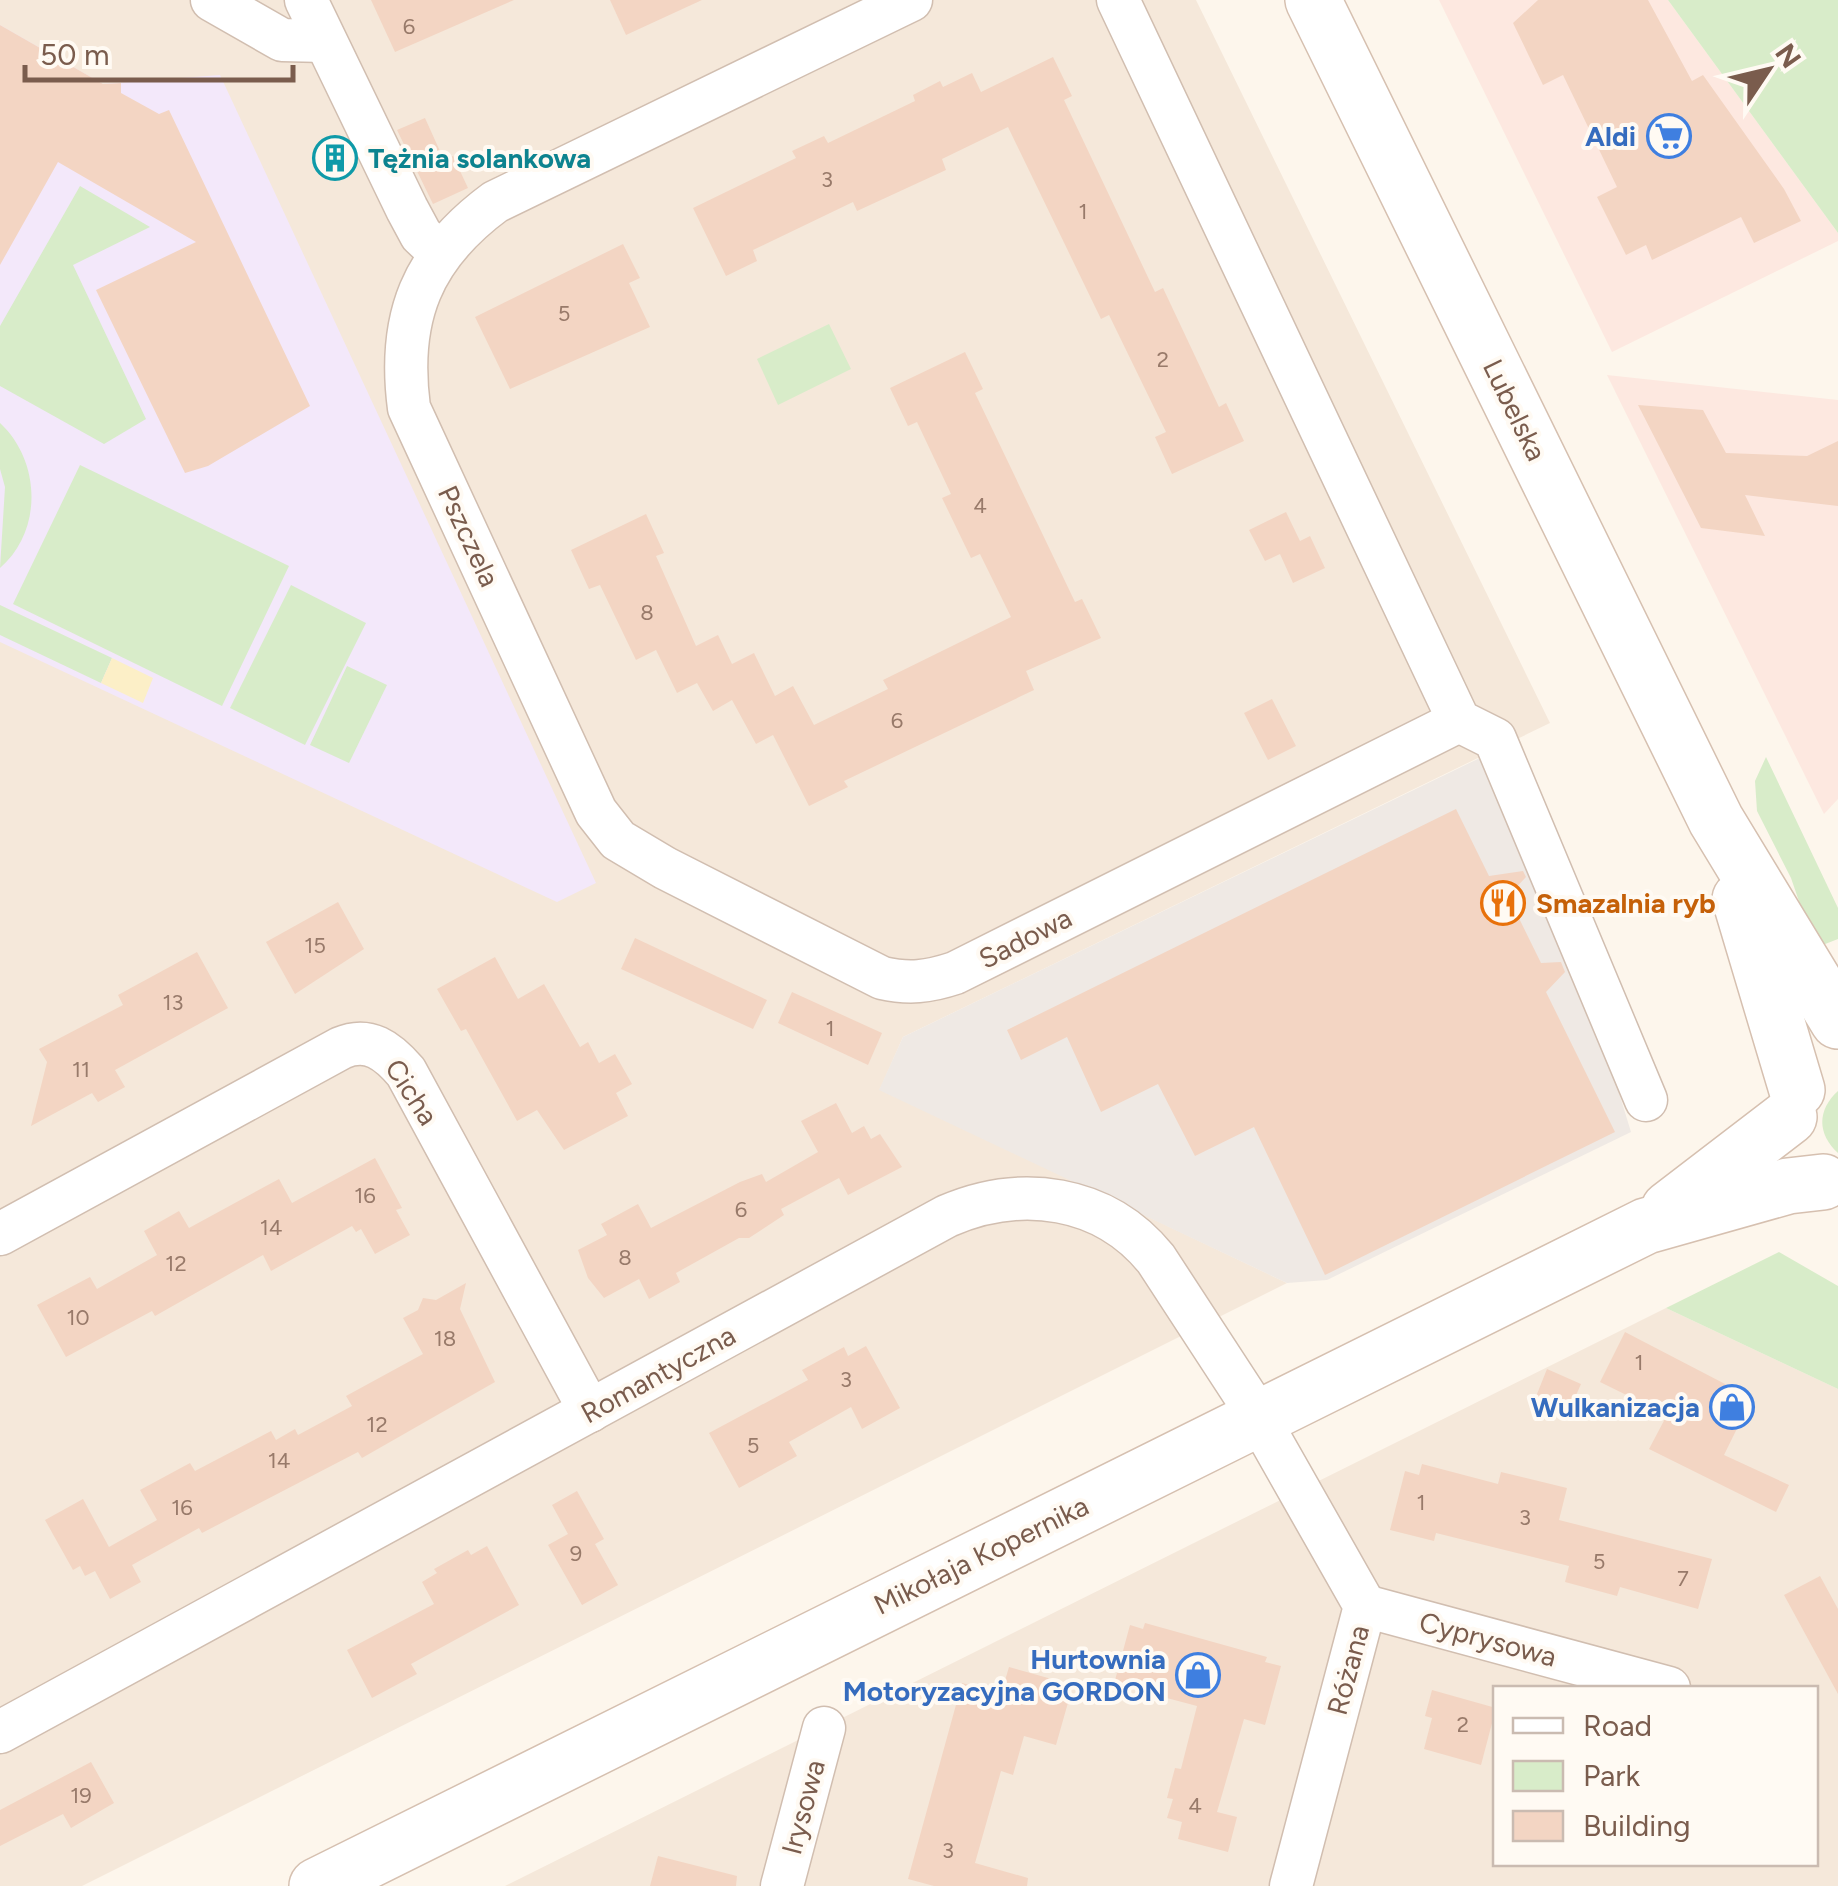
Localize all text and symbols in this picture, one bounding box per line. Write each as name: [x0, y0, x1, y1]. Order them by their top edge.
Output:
house number: 6: [403, 13, 415, 40]
scale bar: [25, 20, 292, 82]
north arrow: [1718, 20, 1818, 120]
text: 50 m: [40, 36, 109, 73]
text: N: [1768, 37, 1809, 74]
supermarket icon: Aldi: [1646, 113, 1692, 159]
place label: Aldi: [1585, 119, 1636, 153]
building icon: Tężnia solankowa: [312, 135, 358, 181]
place label: Tężnia solankowa: [368, 141, 591, 175]
house number: 3: [821, 166, 833, 193]
house number: 1: [1078, 198, 1088, 225]
house number: 5: [558, 300, 570, 327]
house number: 2: [1157, 346, 1169, 373]
street label: Lubelska: [1476, 354, 1554, 466]
street label: Pszczela: [431, 480, 507, 592]
house number: 4: [973, 492, 987, 519]
house number: 8: [640, 599, 654, 626]
house number: 6: [891, 707, 903, 734]
restaurant icon: Smazalnia ryb: [1480, 880, 1526, 926]
place label: Smazalnia ryb: [1536, 886, 1716, 920]
street label: Sadowa: [973, 900, 1077, 976]
house number: 15: [304, 932, 326, 959]
house number: 13: [162, 989, 184, 1016]
house number: 1: [825, 1015, 835, 1042]
street label: Cicha: [378, 1053, 446, 1131]
house number: 11: [72, 1056, 90, 1083]
house number: 16: [354, 1182, 376, 1209]
house number: 6: [735, 1196, 747, 1223]
house number: 14: [260, 1214, 282, 1241]
house number: 8: [618, 1244, 632, 1271]
house number: 12: [165, 1250, 187, 1277]
house number: 10: [66, 1304, 90, 1331]
street label: Romantyczna: [575, 1318, 741, 1430]
house number: 18: [434, 1325, 456, 1352]
house number: 1: [1634, 1349, 1644, 1376]
house number: 3: [840, 1366, 852, 1393]
shop icon: Wulkanizacja: [1709, 1384, 1755, 1430]
place label: Wulkanizacja: [1531, 1390, 1700, 1424]
house number: 12: [366, 1411, 388, 1438]
house number: 5: [747, 1432, 759, 1459]
house number: 14: [268, 1447, 290, 1474]
street label: Mikołaja Kopernika: [868, 1488, 1094, 1622]
house number: 1: [1416, 1489, 1426, 1516]
house number: 16: [171, 1494, 193, 1521]
house number: 3: [1519, 1504, 1531, 1531]
house number: 9: [570, 1540, 582, 1567]
house number: 5: [1593, 1548, 1605, 1575]
house number: 7: [1677, 1565, 1689, 1592]
street label: Cyprysowa: [1416, 1604, 1560, 1674]
street label: Różana: [1320, 1621, 1376, 1719]
place label: Hurtownia Motoryzacyjna GORDON: [843, 1642, 1166, 1708]
shop icon: Hurtownia Motoryzacyjna GORDON: [1175, 1652, 1221, 1698]
legend: [1493, 1686, 1818, 1866]
text: Road: [1583, 1707, 1652, 1744]
house number: 2: [1457, 1711, 1469, 1738]
street label: Irysowa: [774, 1756, 832, 1858]
text: Park: [1583, 1757, 1641, 1794]
house number: 19: [70, 1782, 92, 1809]
house number: 4: [1188, 1792, 1202, 1819]
text: Building: [1583, 1807, 1691, 1844]
house number: 3: [942, 1837, 954, 1864]

